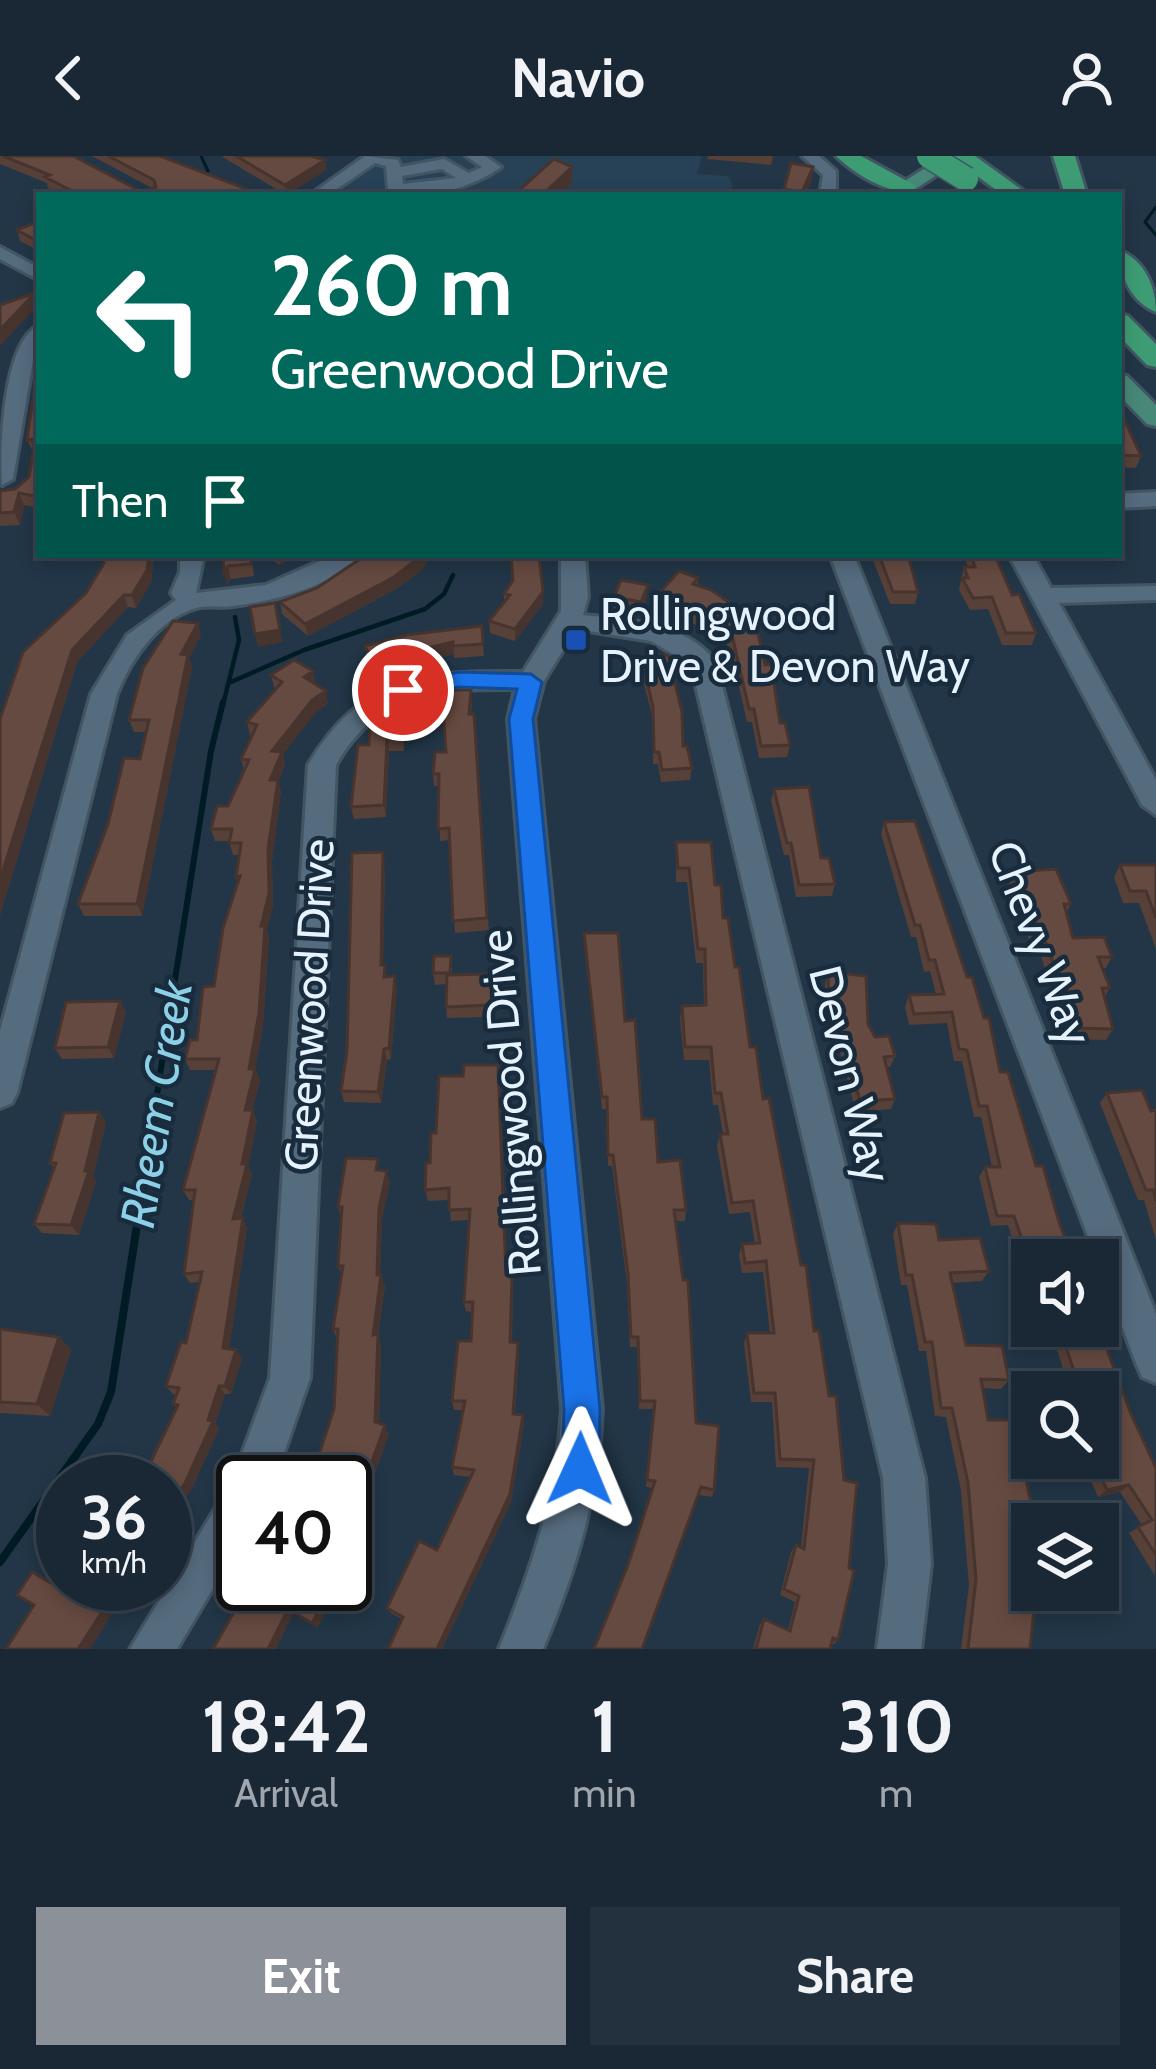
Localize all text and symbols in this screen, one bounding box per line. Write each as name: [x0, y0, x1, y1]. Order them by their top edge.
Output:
icon: back: [36, 45, 102, 111]
text: Navio: [511, 45, 645, 111]
icon: person: [1054, 45, 1120, 111]
text: 260 m: [270, 234, 513, 336]
icon: left: [72, 240, 228, 396]
text: Greenwood Drive: [270, 336, 669, 402]
icon: arrive: [192, 468, 258, 534]
text: Then: [72, 474, 168, 528]
place label: Rollingwood Drive & Devon Way: [600, 587, 970, 693]
marker: Rollingwood Drive & Devon Way: [563, 627, 589, 653]
pin: [352, 639, 454, 741]
icon: arrive: [370, 657, 436, 723]
street label: Chevy Way: [977, 833, 1105, 1053]
street label: Greenwood Drive: [273, 838, 345, 1172]
street label: Rollingwood Drive: [468, 928, 552, 1278]
street label: Devon Way: [798, 960, 904, 1188]
water label: Rheem Creek: [108, 975, 204, 1232]
map controls: [1011, 1239, 1119, 1611]
button: sound: [1011, 1239, 1119, 1347]
button: search: [1011, 1371, 1119, 1479]
position arrow: [517, 1406, 643, 1532]
speed limit sign: 40: [216, 1455, 372, 1611]
text: 36: [81, 1481, 147, 1554]
button: layers: [1011, 1503, 1119, 1611]
text: km/h: [81, 1544, 147, 1581]
text: 18:42: [202, 1683, 371, 1770]
text: 1: [591, 1683, 618, 1770]
text: 310: [838, 1683, 954, 1770]
text: Arrival: [234, 1769, 338, 1817]
text: min: [572, 1769, 636, 1817]
text: m: [879, 1769, 913, 1817]
button: Exit: [36, 1907, 566, 2045]
button: Share: [590, 1907, 1120, 2045]

